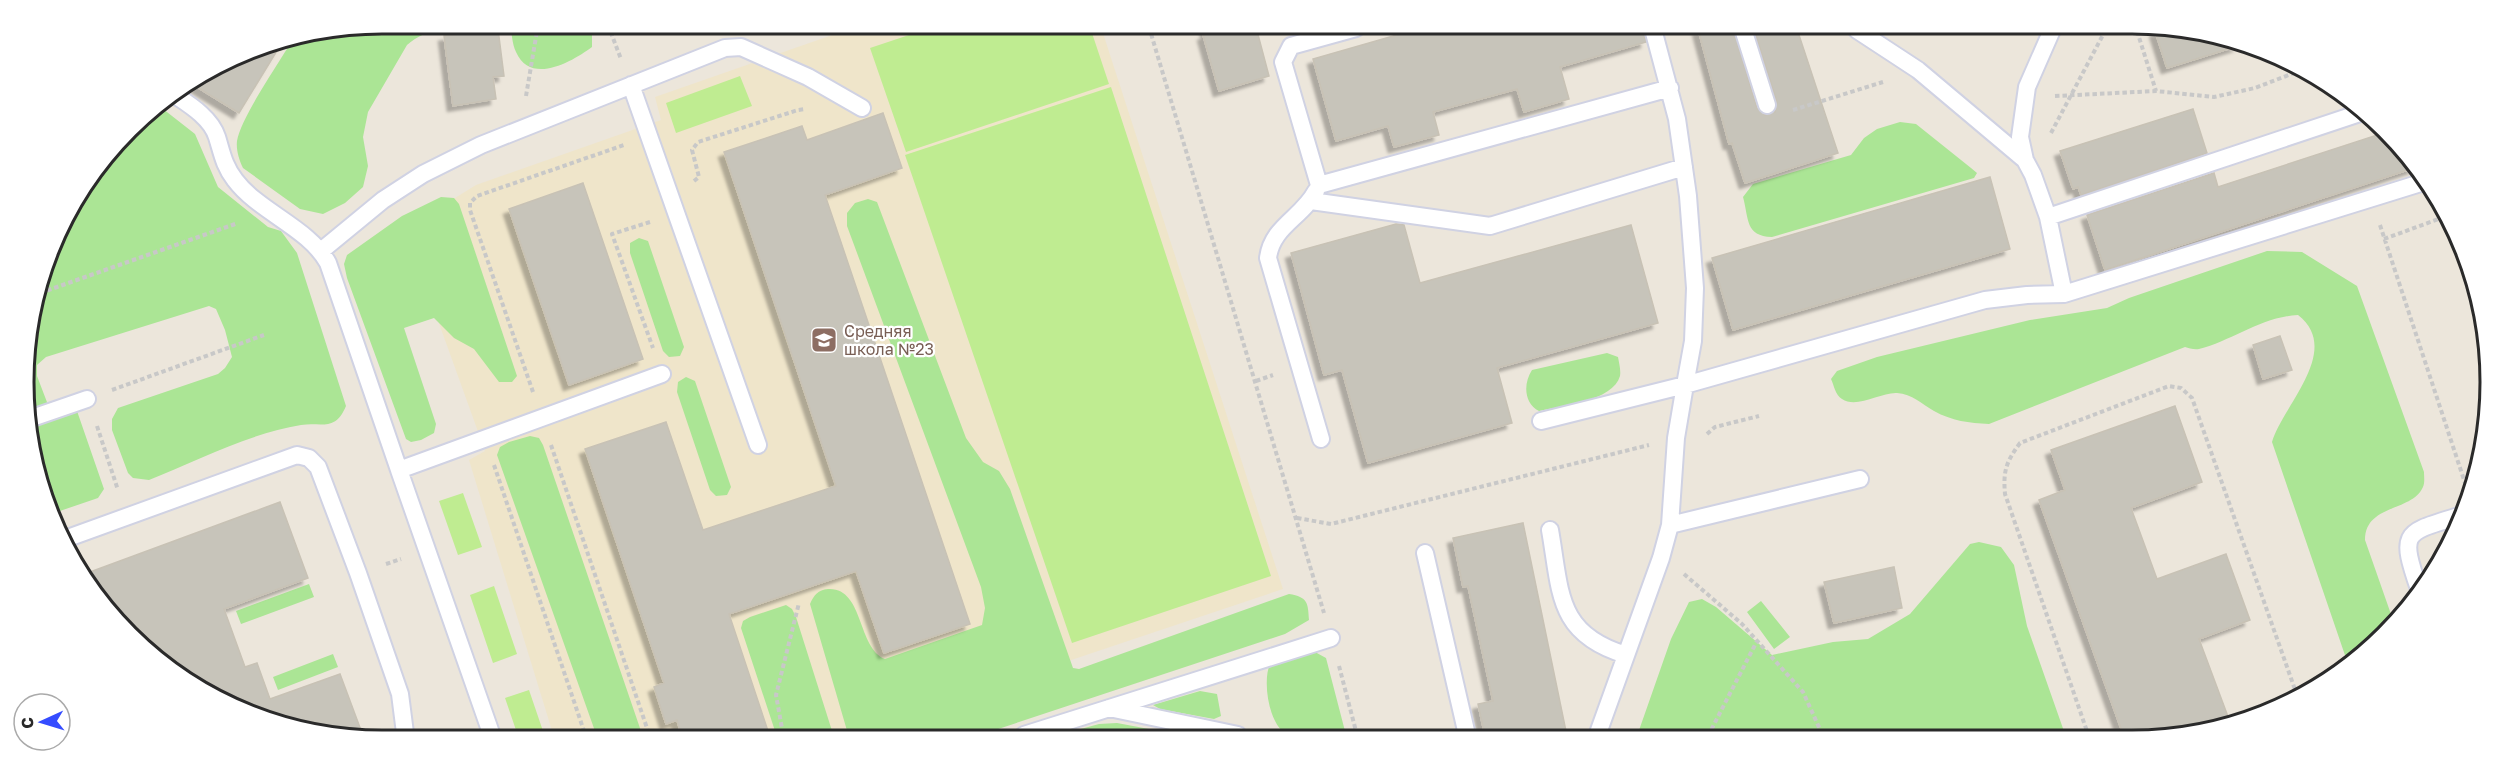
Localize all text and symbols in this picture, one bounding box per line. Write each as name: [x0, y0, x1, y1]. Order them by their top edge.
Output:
place label: Средняя школа №23: [844, 321, 934, 359]
school or university icon: Средняя школа №23: [809, 325, 839, 355]
north arrow: [12, 692, 72, 752]
text: С: [17, 717, 37, 729]

